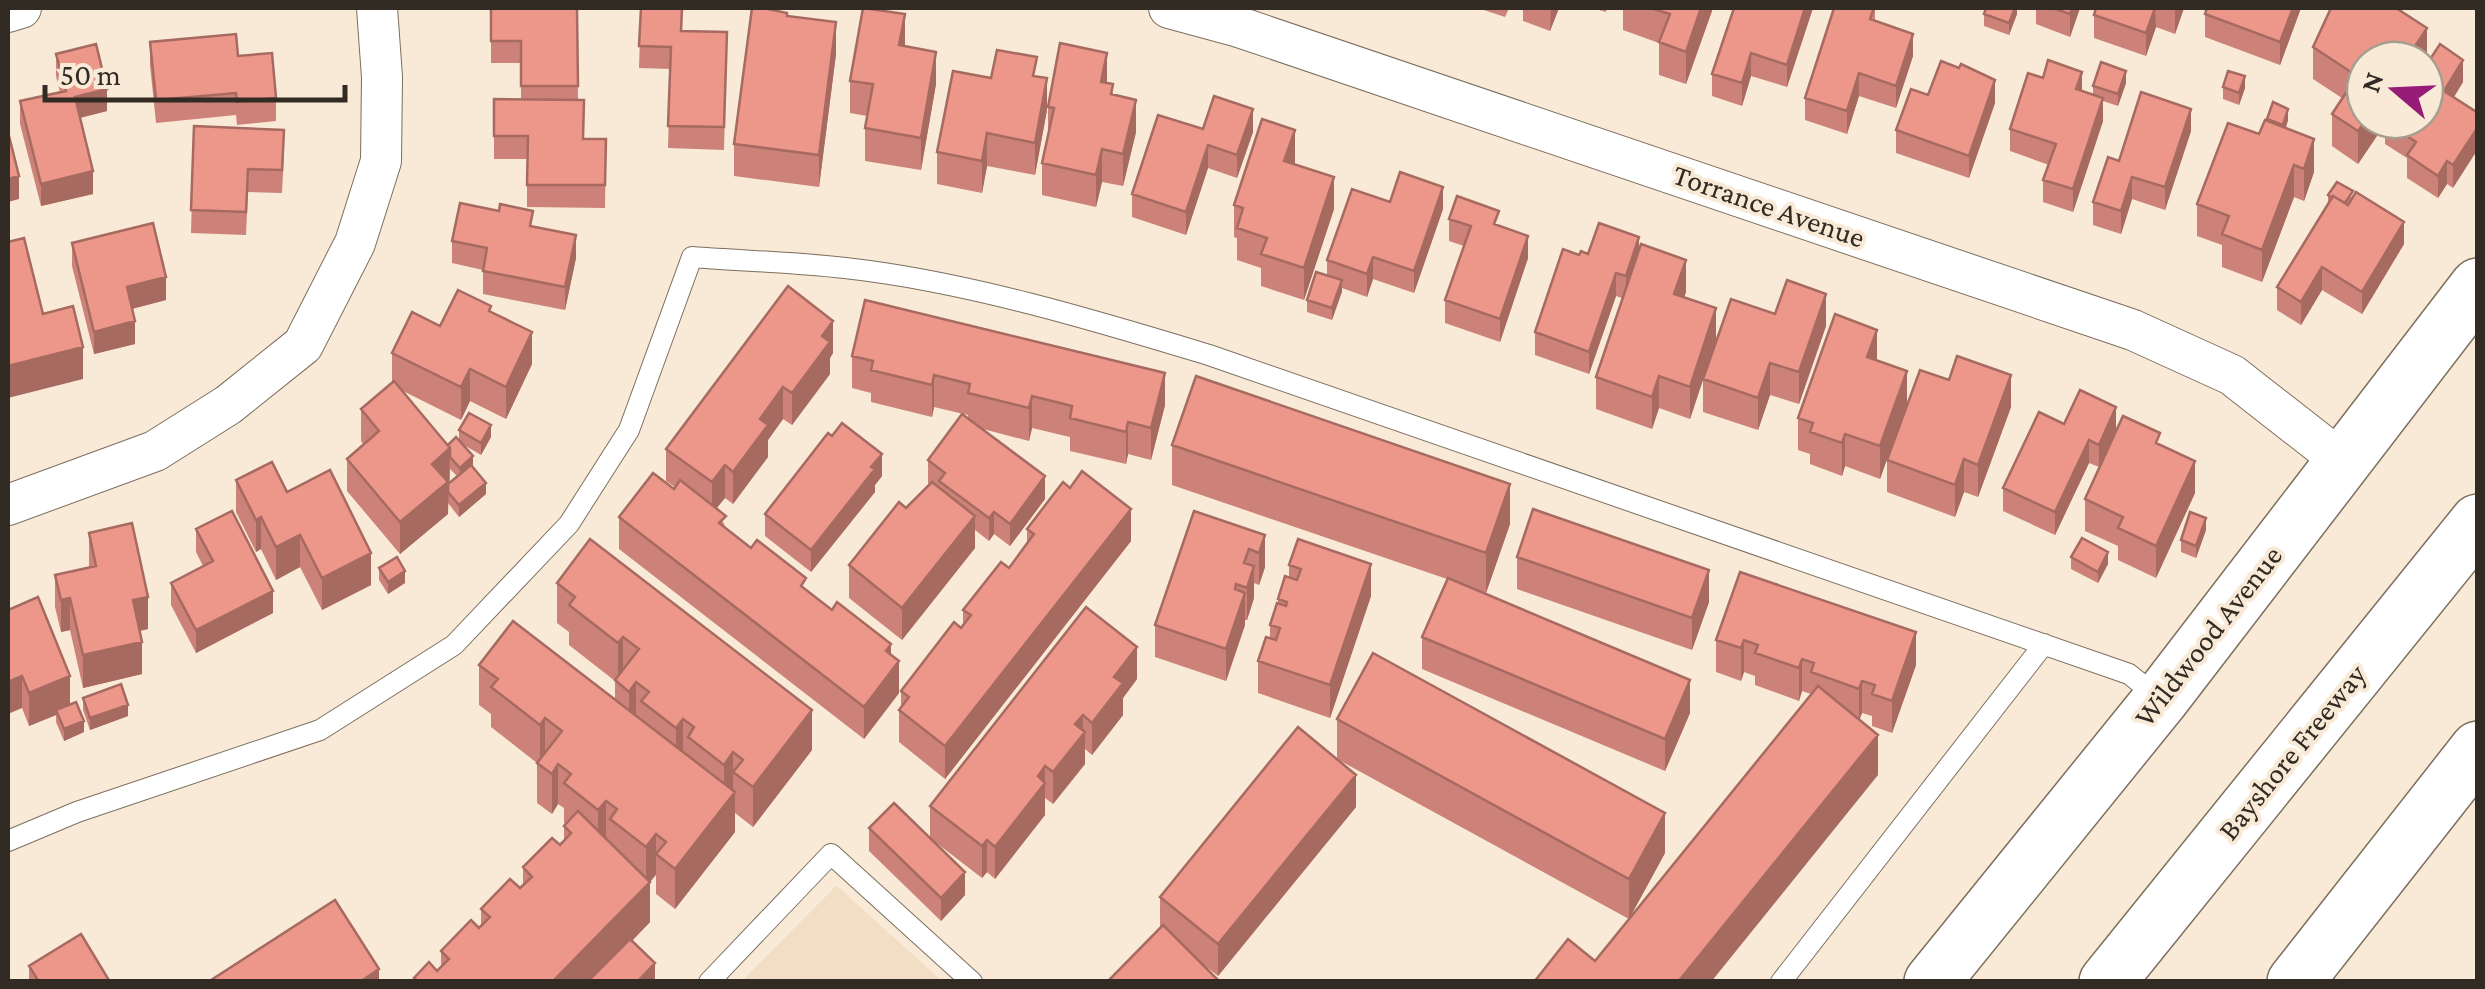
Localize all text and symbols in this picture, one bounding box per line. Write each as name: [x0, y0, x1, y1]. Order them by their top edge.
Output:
scale bar: [45, 40, 345, 102]
north arrow: [2345, 40, 2445, 140]
text: 50 m: [60, 58, 121, 91]
text: N: [2354, 68, 2390, 96]
street label: Torrance Avenue: [1669, 157, 1869, 254]
street label: Wildwood Avenue: [2127, 539, 2288, 733]
street label: Bayshore Freeway: [2211, 657, 2373, 847]

